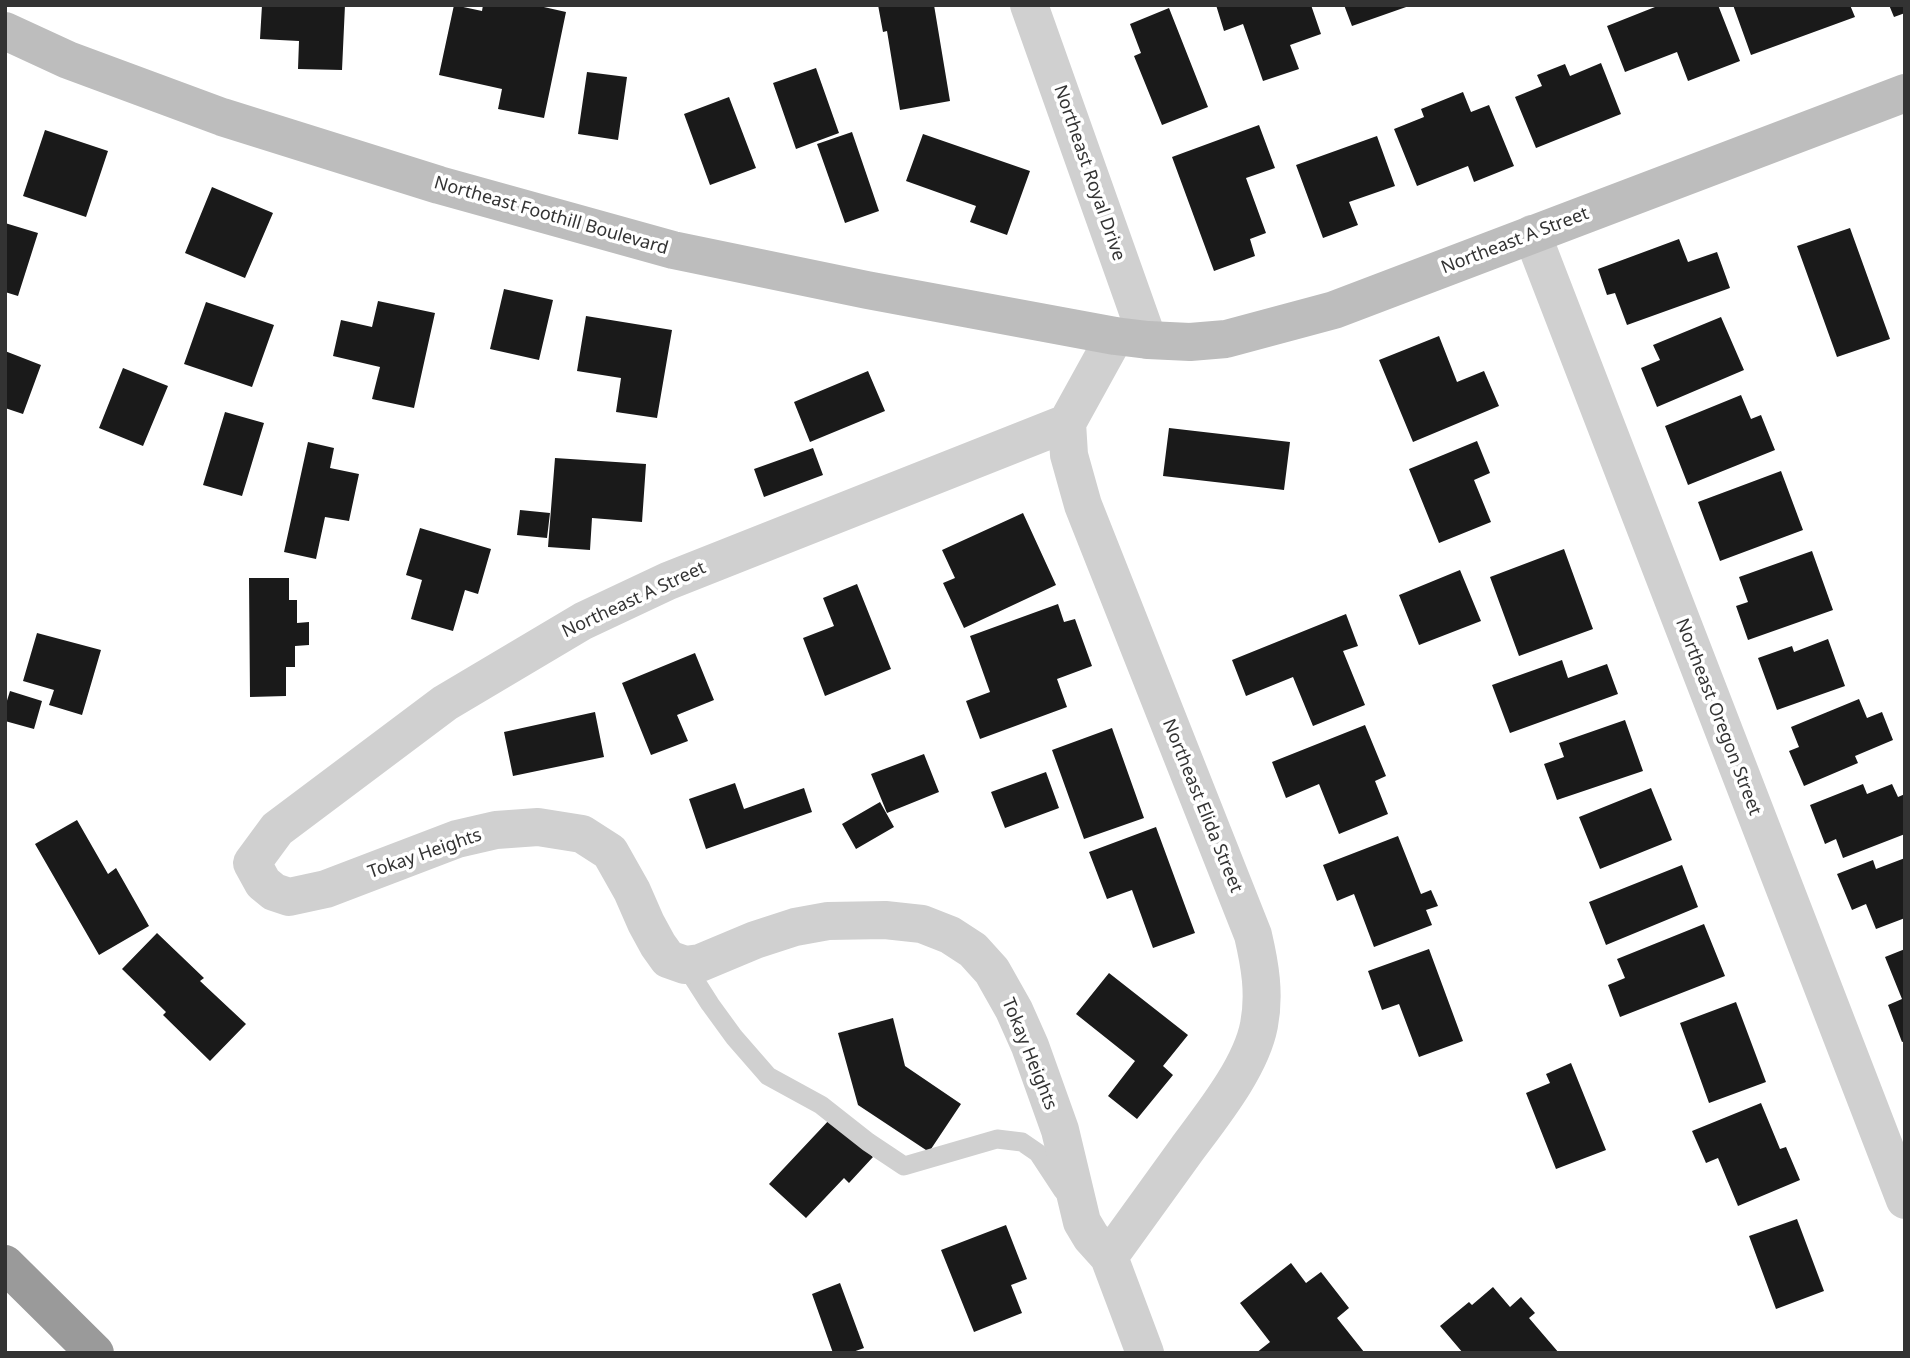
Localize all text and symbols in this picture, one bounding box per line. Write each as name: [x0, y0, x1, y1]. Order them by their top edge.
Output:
street label: Northeast Royal Drive: [1049, 82, 1129, 264]
street label: Northeast Foothill Boulevard: [431, 172, 671, 260]
street label: Northeast A Street: [1438, 203, 1592, 279]
street label: Northeast A Street: [559, 557, 709, 643]
street label: Northeast Oregon Street: [1670, 616, 1766, 818]
street label: Northeast Elida Street: [1157, 716, 1247, 896]
street label: Tokay Heights: [365, 824, 485, 884]
street label: Tokay Heights: [997, 995, 1061, 1113]

